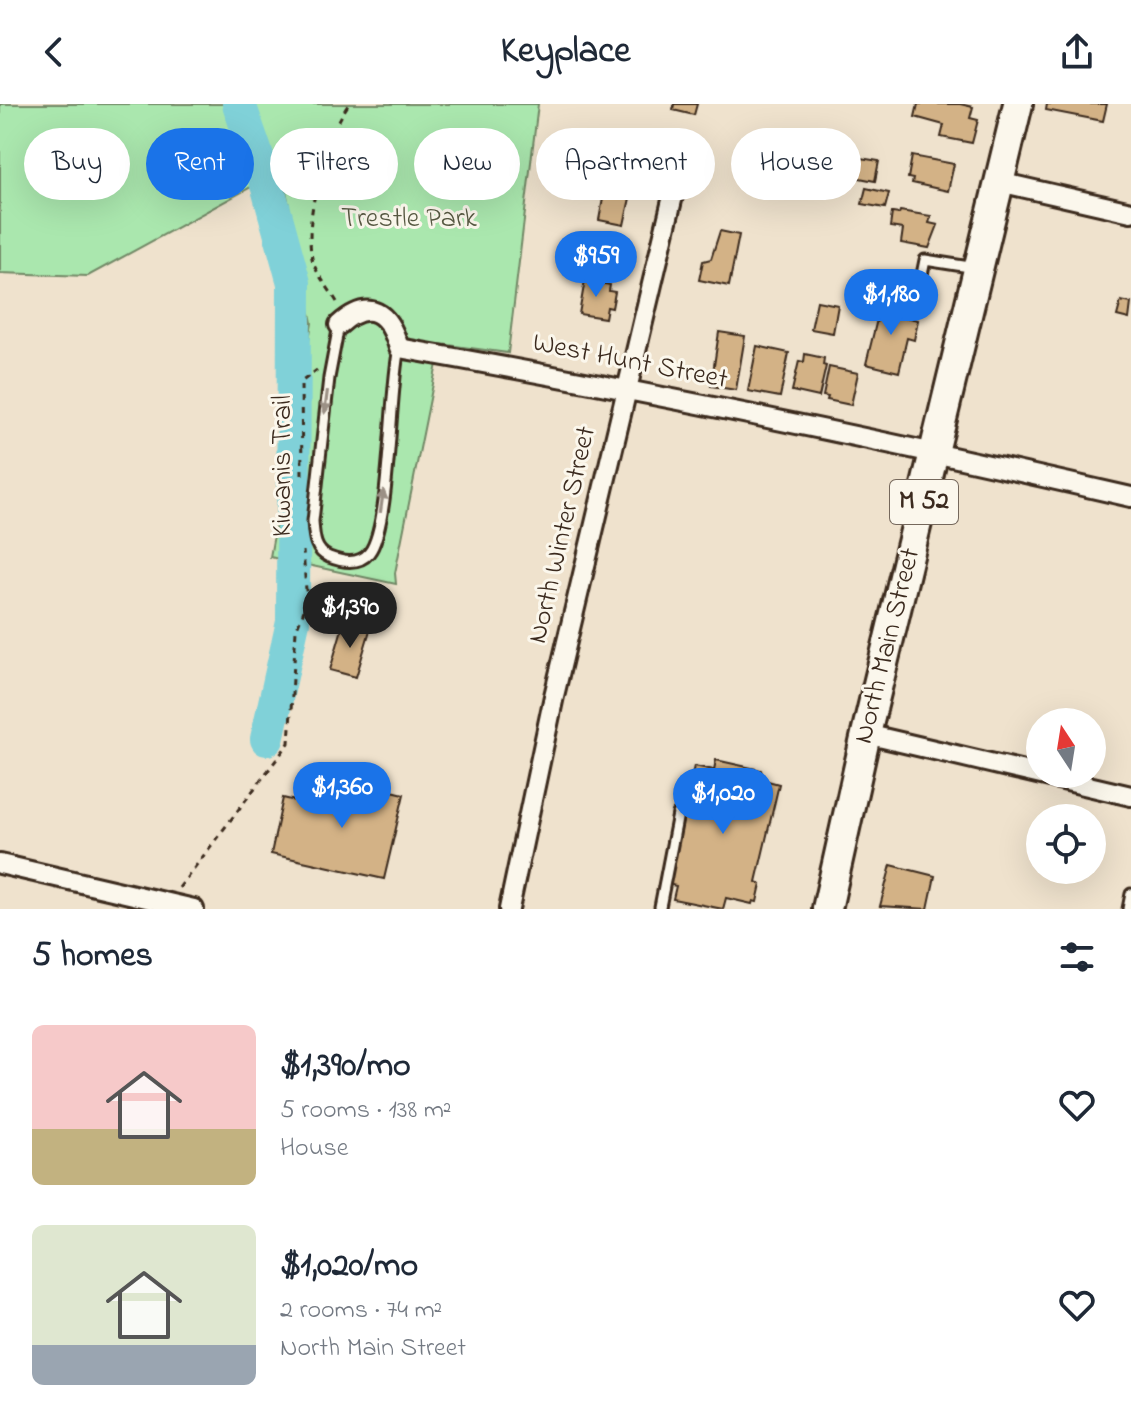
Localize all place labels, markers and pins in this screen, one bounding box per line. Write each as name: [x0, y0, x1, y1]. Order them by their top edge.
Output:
pin: $959: [549, 231, 643, 299]
pin: $1,180: [826, 269, 956, 337]
pin: $1,390: [285, 582, 415, 650]
pin: $1,360: [277, 762, 407, 830]
pin: $1,020: [658, 768, 788, 836]

